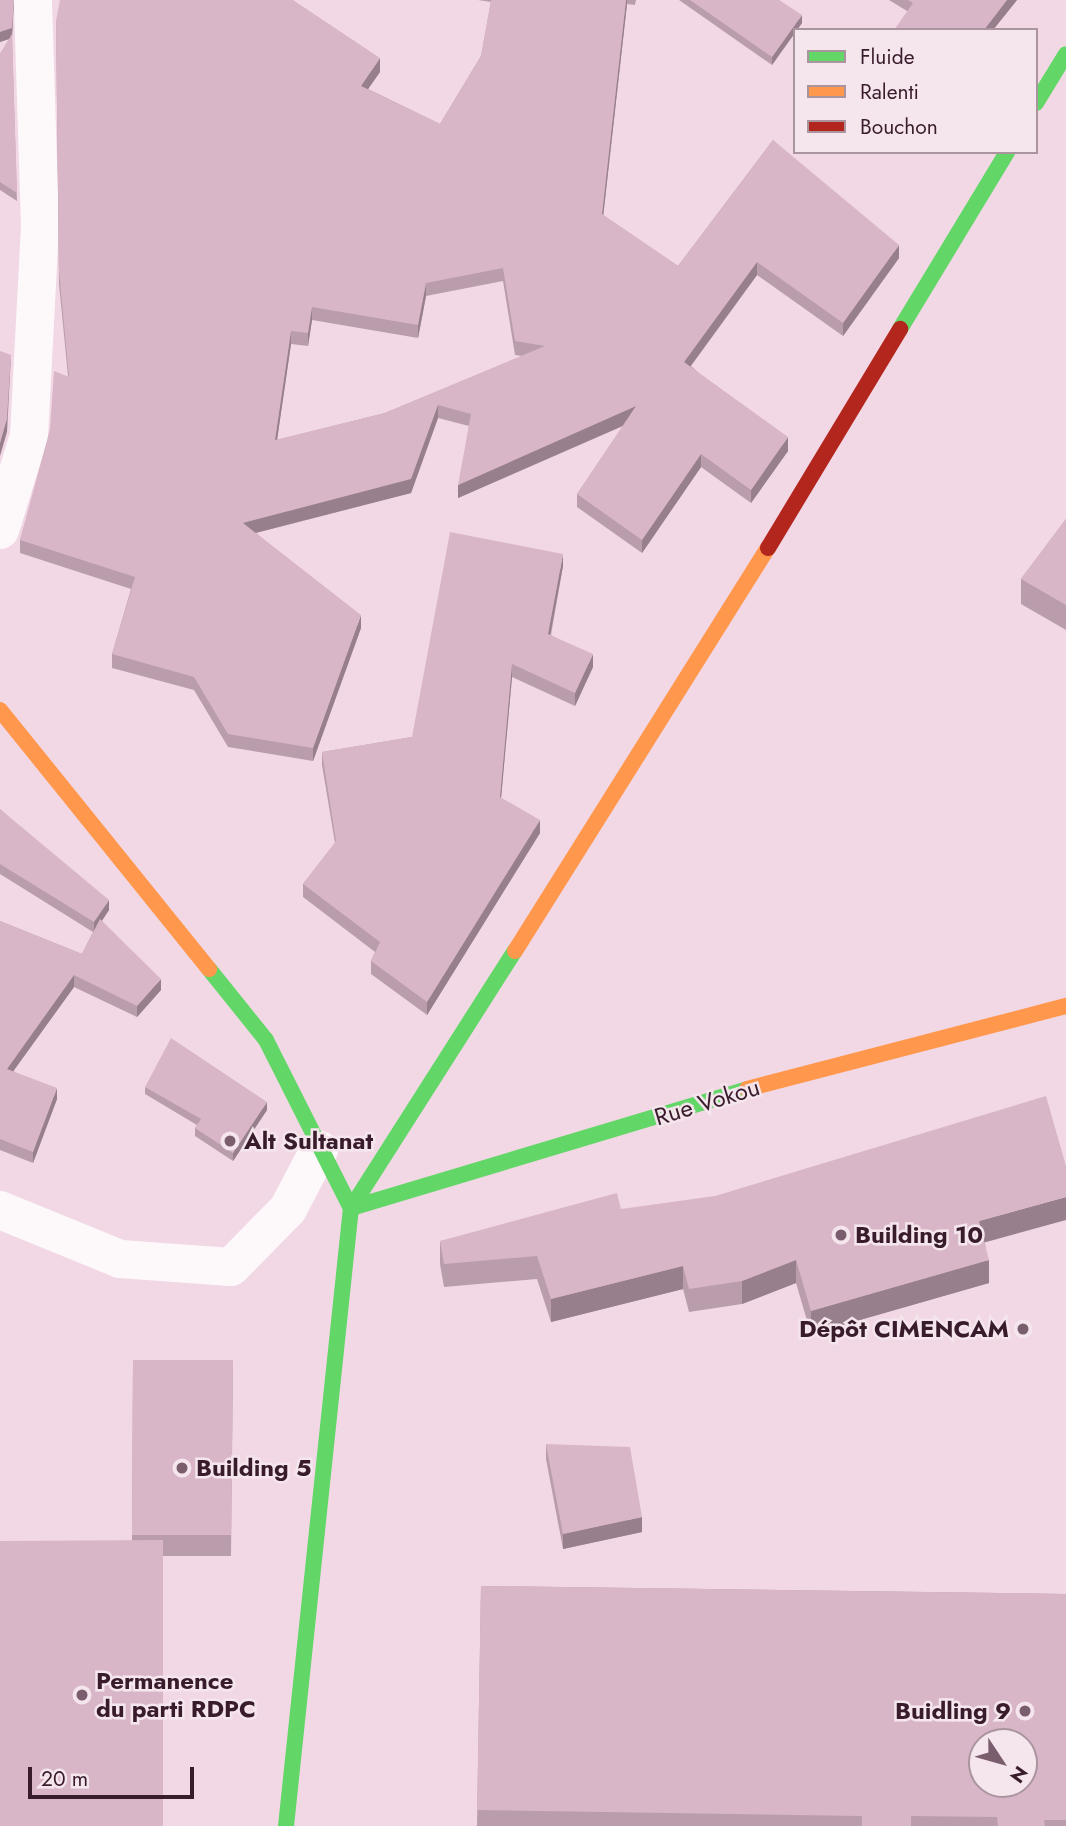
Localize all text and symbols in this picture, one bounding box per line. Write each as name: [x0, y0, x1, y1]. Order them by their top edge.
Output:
legend: [793, 28, 1038, 154]
text: Fluide: [860, 42, 915, 72]
text: Ralenti: [860, 77, 919, 107]
text: Bouchon: [860, 112, 938, 142]
street label: Rue Vokou: [651, 1072, 763, 1132]
place label: Alt Sultanat: [244, 1127, 373, 1155]
marker: Alt Sultanat: [222, 1133, 238, 1149]
place label: Building 10: [855, 1221, 983, 1249]
marker: Building 10: [833, 1227, 849, 1243]
place label: Dépôt CIMENCAM: [799, 1315, 1009, 1343]
marker: Dépôt CIMENCAM: [1015, 1321, 1031, 1337]
place label: Building 5: [196, 1454, 311, 1482]
marker: Building 5: [174, 1460, 190, 1476]
place label: Permanence du parti RDPC: [96, 1667, 256, 1723]
marker: Permanence du parti RDPC: [74, 1687, 90, 1703]
place label: Buidling 9: [895, 1697, 1011, 1725]
marker: Buidling 9: [1017, 1703, 1033, 1719]
north arrow: [968, 1728, 1038, 1798]
scale bar: [32, 1752, 198, 1796]
text: N: [1003, 1760, 1034, 1789]
text: 20 m: [41, 1764, 88, 1794]

